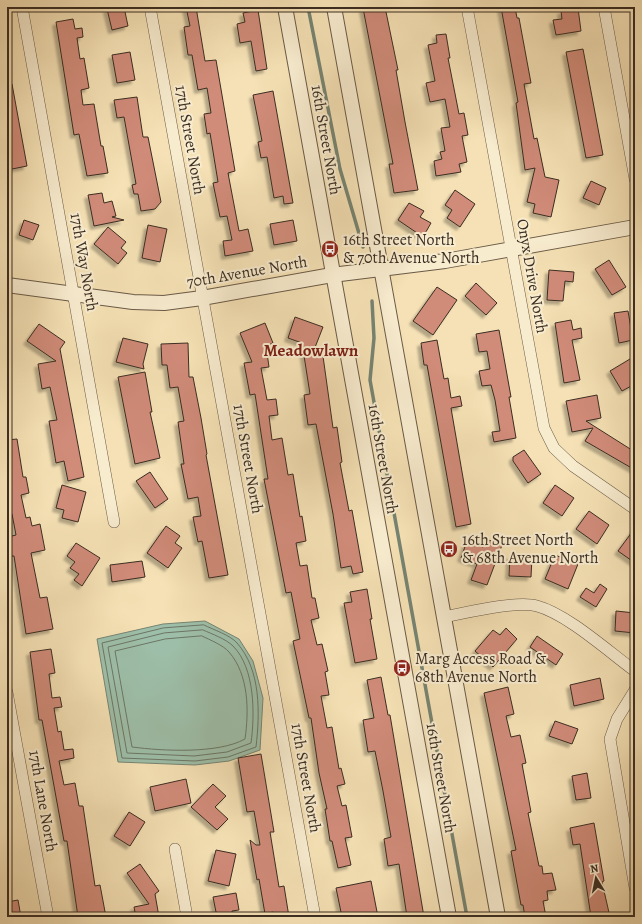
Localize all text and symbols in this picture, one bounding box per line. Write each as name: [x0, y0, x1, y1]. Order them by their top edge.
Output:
street label: 16th Street North: [305, 83, 347, 197]
street label: 17th Street North: [170, 84, 211, 197]
street label: 17th Way North: [65, 211, 104, 313]
street label: Onyx Drive North: [511, 217, 553, 335]
place label: 16th Street North & 70th Avenue North: [343, 229, 480, 269]
bus stop icon: 16th Street North & 70th Avenue North: [320, 239, 340, 259]
street label: 70th Avenue North: [185, 250, 310, 293]
district label: Meadowlawn: [264, 339, 359, 362]
street label: 16th Street North: [362, 402, 404, 516]
street label: 17th Street North: [228, 403, 269, 516]
place label: 16th Street North & 68th Avenue North: [462, 529, 599, 569]
bus stop icon: 16th Street North & 68th Avenue North: [439, 539, 459, 559]
place label: Marg Access Road & 68th Avenue North: [415, 648, 547, 688]
bus stop icon: Marg Access Road & 68th Avenue North: [392, 658, 412, 678]
street label: 16th Street North: [420, 721, 462, 835]
street label: 17th Street North: [286, 722, 327, 835]
street label: 17th Lane North: [23, 748, 63, 854]
north arrow: [576, 858, 616, 898]
text: N: [589, 861, 600, 877]

